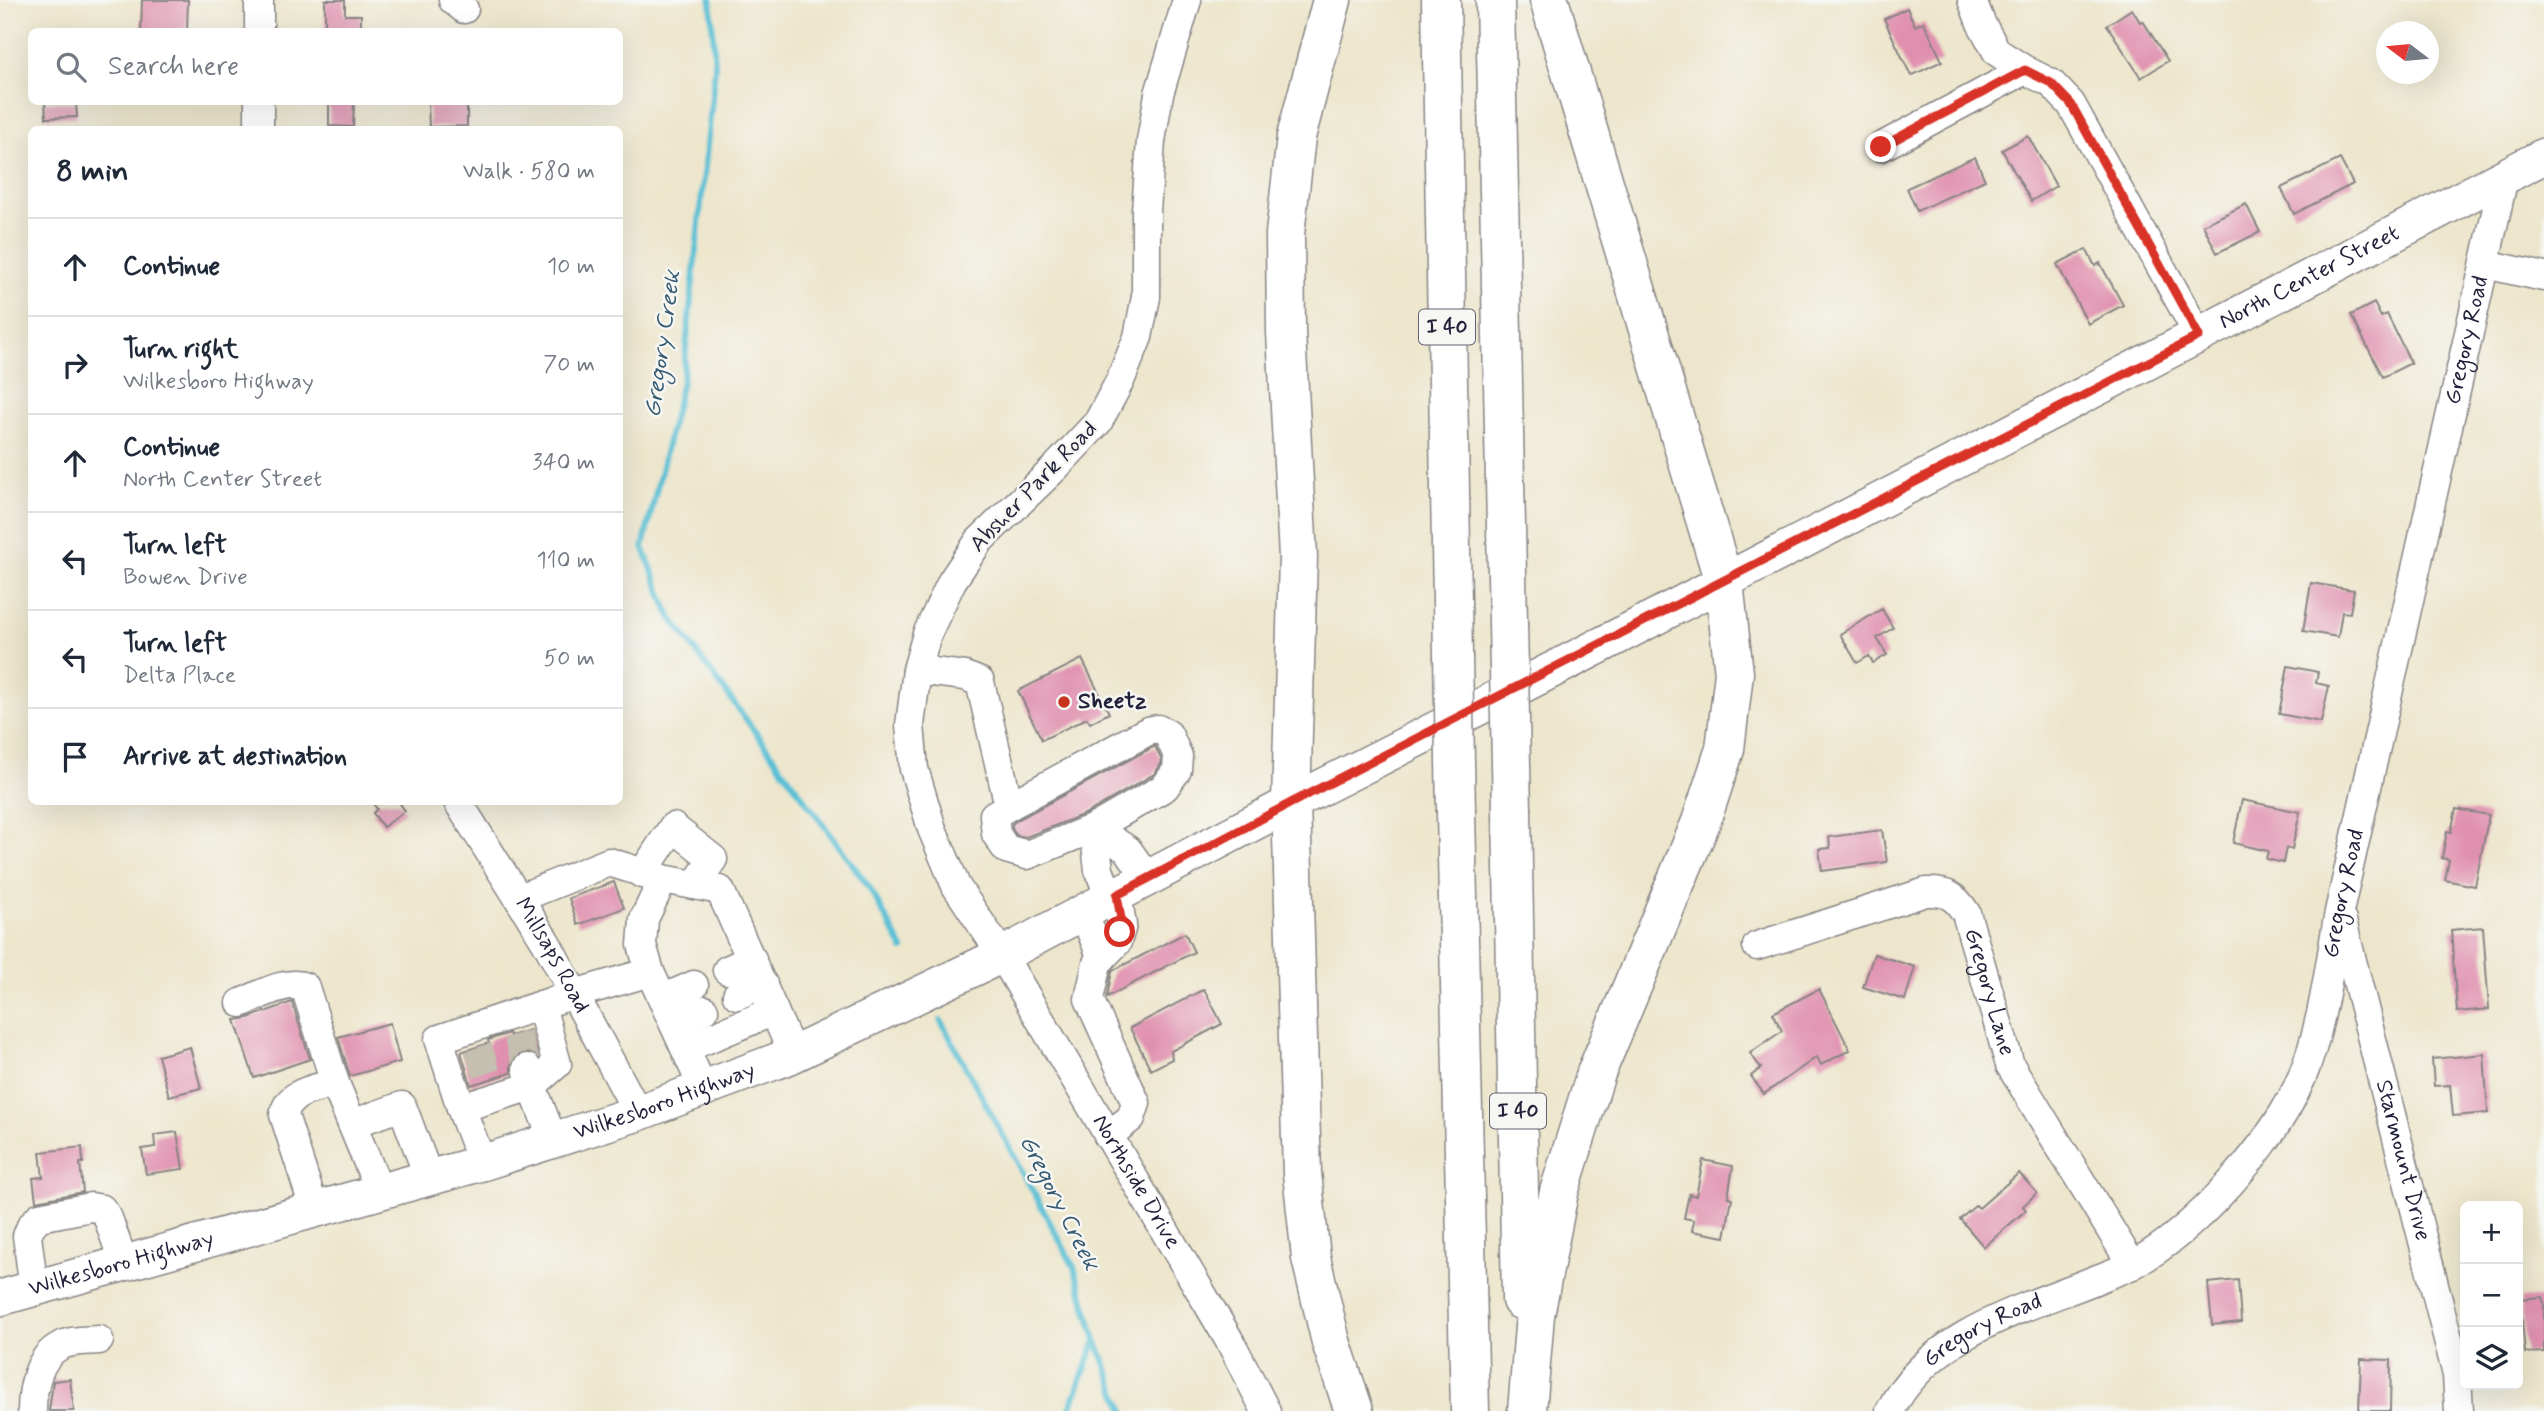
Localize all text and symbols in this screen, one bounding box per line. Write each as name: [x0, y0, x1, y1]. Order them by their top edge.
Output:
north arrow: [2376, 21, 2439, 84]
search box: [28, 28, 623, 105]
icon: search: [52, 48, 90, 86]
text: Search here: [108, 50, 239, 84]
route end: [1865, 131, 1896, 162]
text: 8 min: [56, 152, 129, 191]
text: Walk · 580 m: [463, 157, 595, 187]
street label: North Center Street: [2214, 219, 2405, 337]
icon: ahead: [56, 248, 94, 286]
text: Continue: [123, 250, 220, 284]
text: 10 m: [547, 252, 595, 282]
water label: Gregory Creek: [637, 267, 691, 420]
street label: Gregory Road: [2438, 273, 2496, 407]
road number: I 40: [1419, 310, 1475, 344]
text: Turn right: [123, 333, 239, 367]
icon: right: [56, 346, 94, 384]
text: 70 m: [543, 350, 595, 380]
text: Wilkesboro Highway: [123, 367, 314, 397]
street label: Absher Park Road: [964, 415, 1104, 559]
text: Continue: [123, 431, 220, 465]
icon: ahead: [56, 444, 94, 482]
text: 340 m: [532, 448, 595, 478]
text: North Center Street: [123, 465, 322, 495]
text: Turn left: [123, 529, 227, 563]
icon: left: [56, 542, 94, 580]
text: 110 m: [536, 546, 595, 576]
text: Bowen Drive: [123, 563, 248, 593]
text: Turn left: [123, 627, 227, 661]
icon: left: [56, 640, 94, 678]
text: 50 m: [544, 644, 595, 674]
text: Delta Place: [123, 661, 236, 691]
place label: Sheetz: [1078, 687, 1147, 717]
marker: Sheetz: [1056, 694, 1072, 710]
icon: arrive: [56, 738, 94, 776]
text: Arrive at destination: [123, 740, 347, 774]
street label: Gregory Road: [2316, 826, 2372, 960]
street label: Millsaps Road: [507, 892, 597, 1019]
route start: [1104, 916, 1135, 947]
street label: Gregory Lane: [1956, 925, 2022, 1059]
street label: Wilkesboro Highway: [570, 1055, 759, 1148]
street label: Starmount Drive: [2368, 1077, 2437, 1244]
road number: I 40: [1490, 1094, 1546, 1128]
street label: Northside Drive: [1085, 1109, 1187, 1255]
water label: Gregory Creek: [1010, 1130, 1107, 1278]
map controls: [2460, 1201, 2523, 1390]
button: +: [2460, 1201, 2523, 1264]
street label: Wilkesboro Highway: [25, 1224, 217, 1304]
button: −: [2460, 1264, 2523, 1327]
street label: Gregory Road: [1917, 1287, 2046, 1375]
button: layers: [2460, 1327, 2523, 1390]

